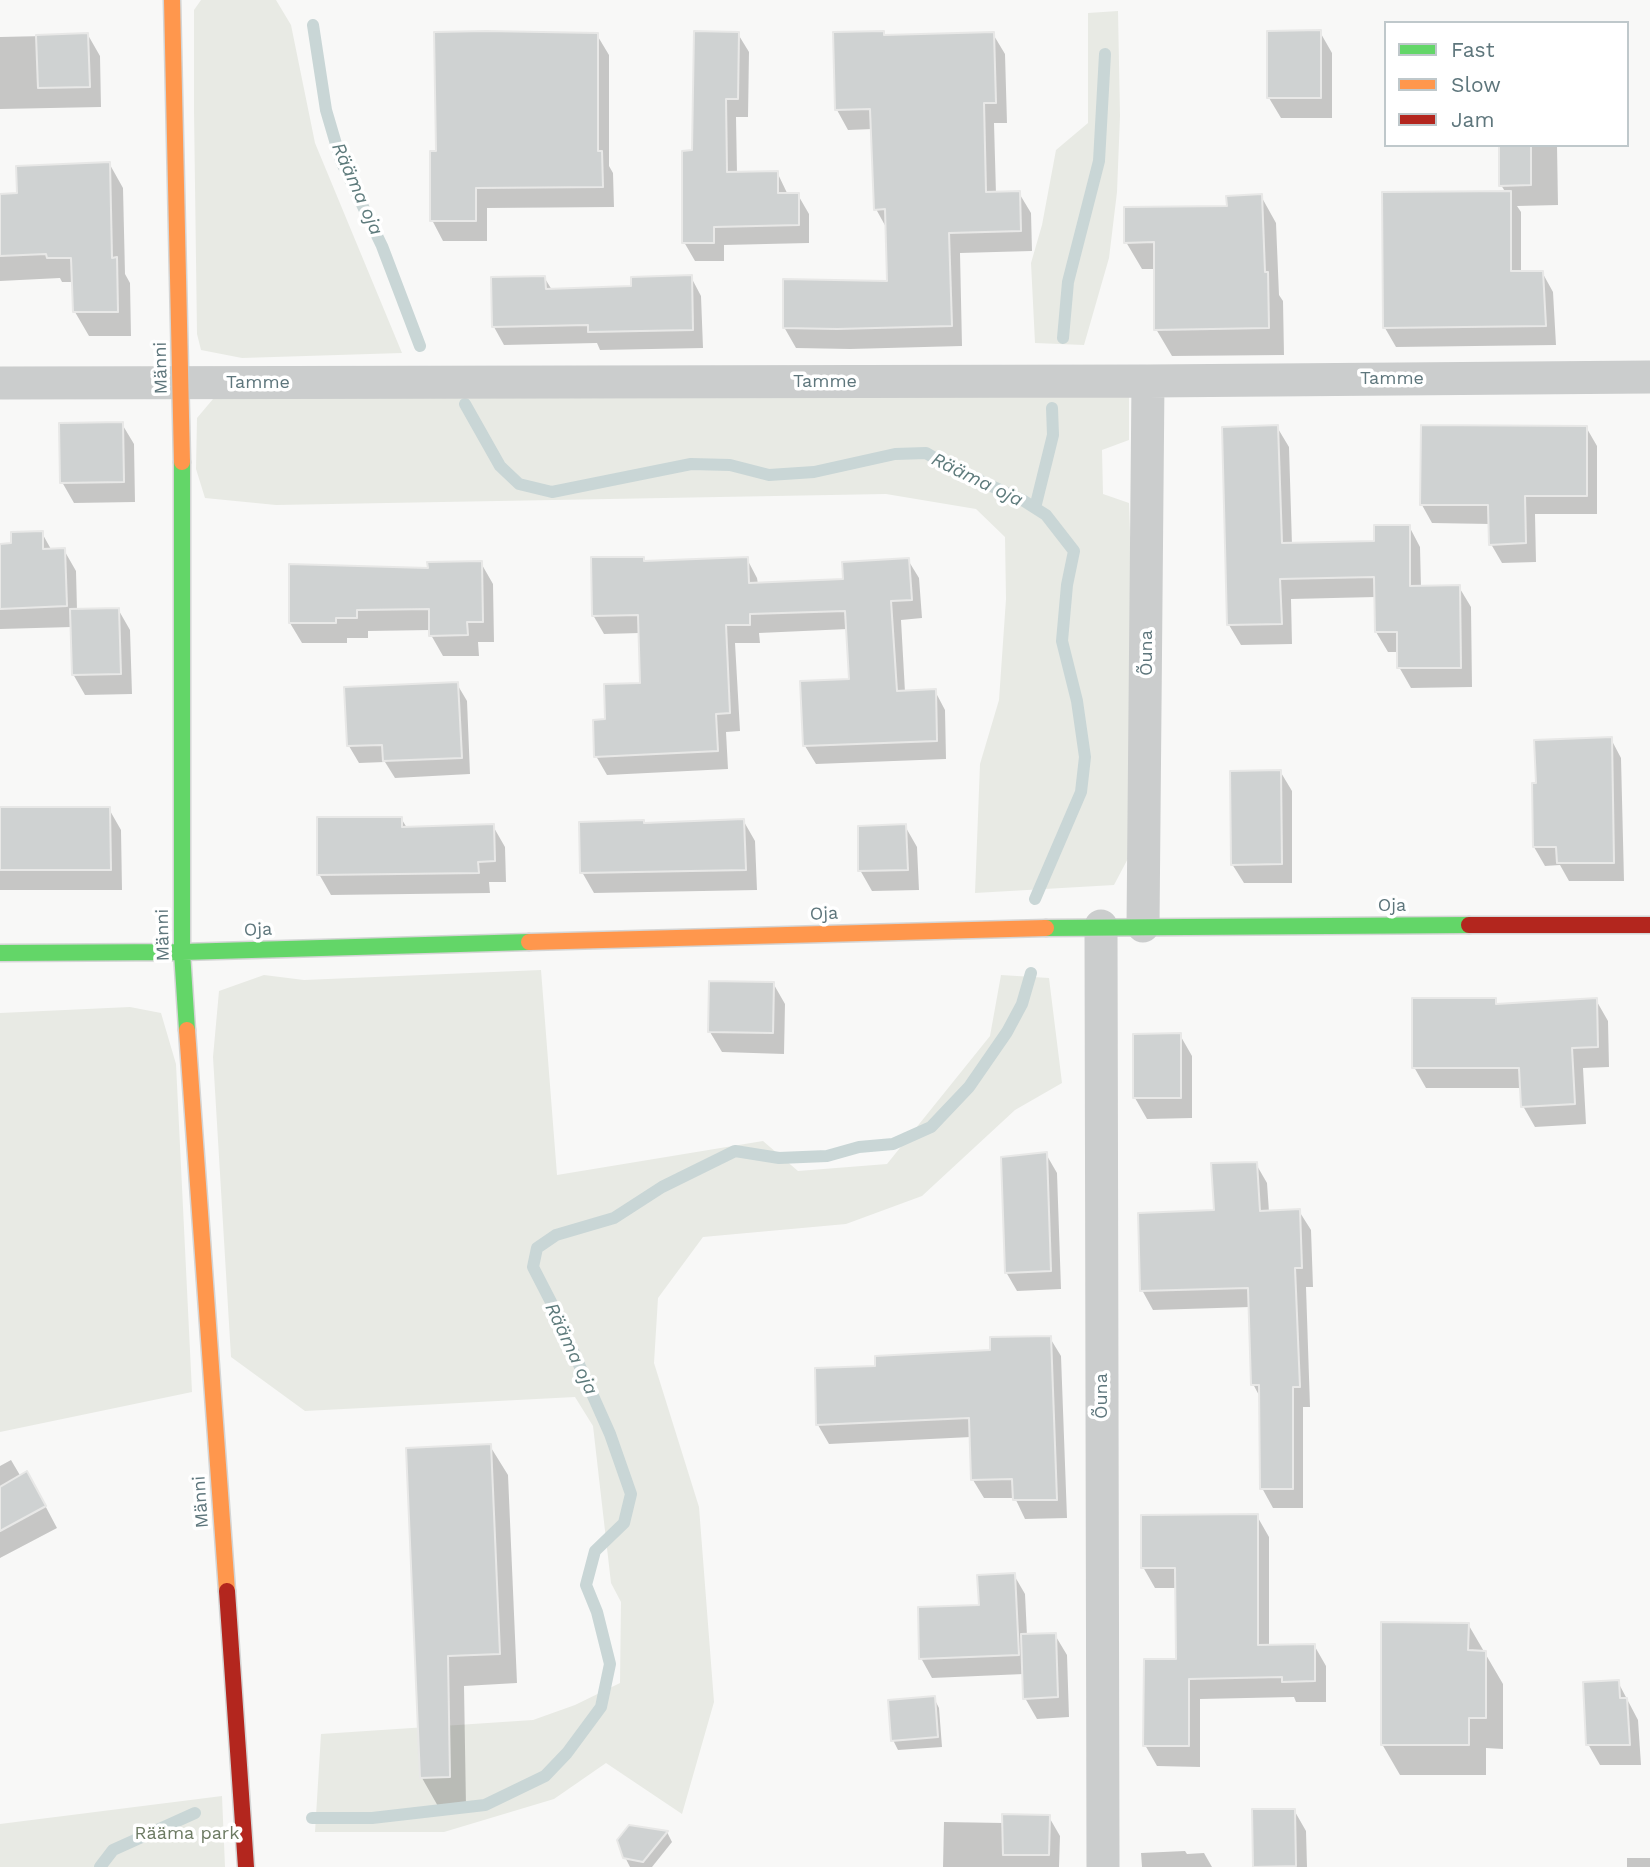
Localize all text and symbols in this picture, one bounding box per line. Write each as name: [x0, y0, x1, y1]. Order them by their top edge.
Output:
legend: [1384, 21, 1629, 147]
text: Fast: [1451, 37, 1495, 62]
text: Slow: [1451, 72, 1501, 97]
text: Jam: [1451, 107, 1494, 132]
water label: Rääma oja: [326, 139, 388, 239]
street label: Männi: [150, 342, 172, 394]
street label: Tamme: [1360, 368, 1424, 390]
street label: Tamme: [793, 371, 857, 393]
street label: Tamme: [226, 372, 290, 394]
water label: Rääma oja: [928, 448, 1026, 512]
street label: Õuna: [1136, 630, 1158, 676]
street label: Oja: [1378, 895, 1406, 917]
street label: Oja: [809, 903, 839, 925]
street label: Männi: [152, 909, 174, 961]
street label: Oja: [243, 919, 273, 941]
water label: Rääma oja: [540, 1299, 602, 1399]
street label: Õuna: [1091, 1373, 1113, 1419]
street label: Männi: [188, 1475, 214, 1529]
park label: Rääma park: [135, 1823, 239, 1845]

